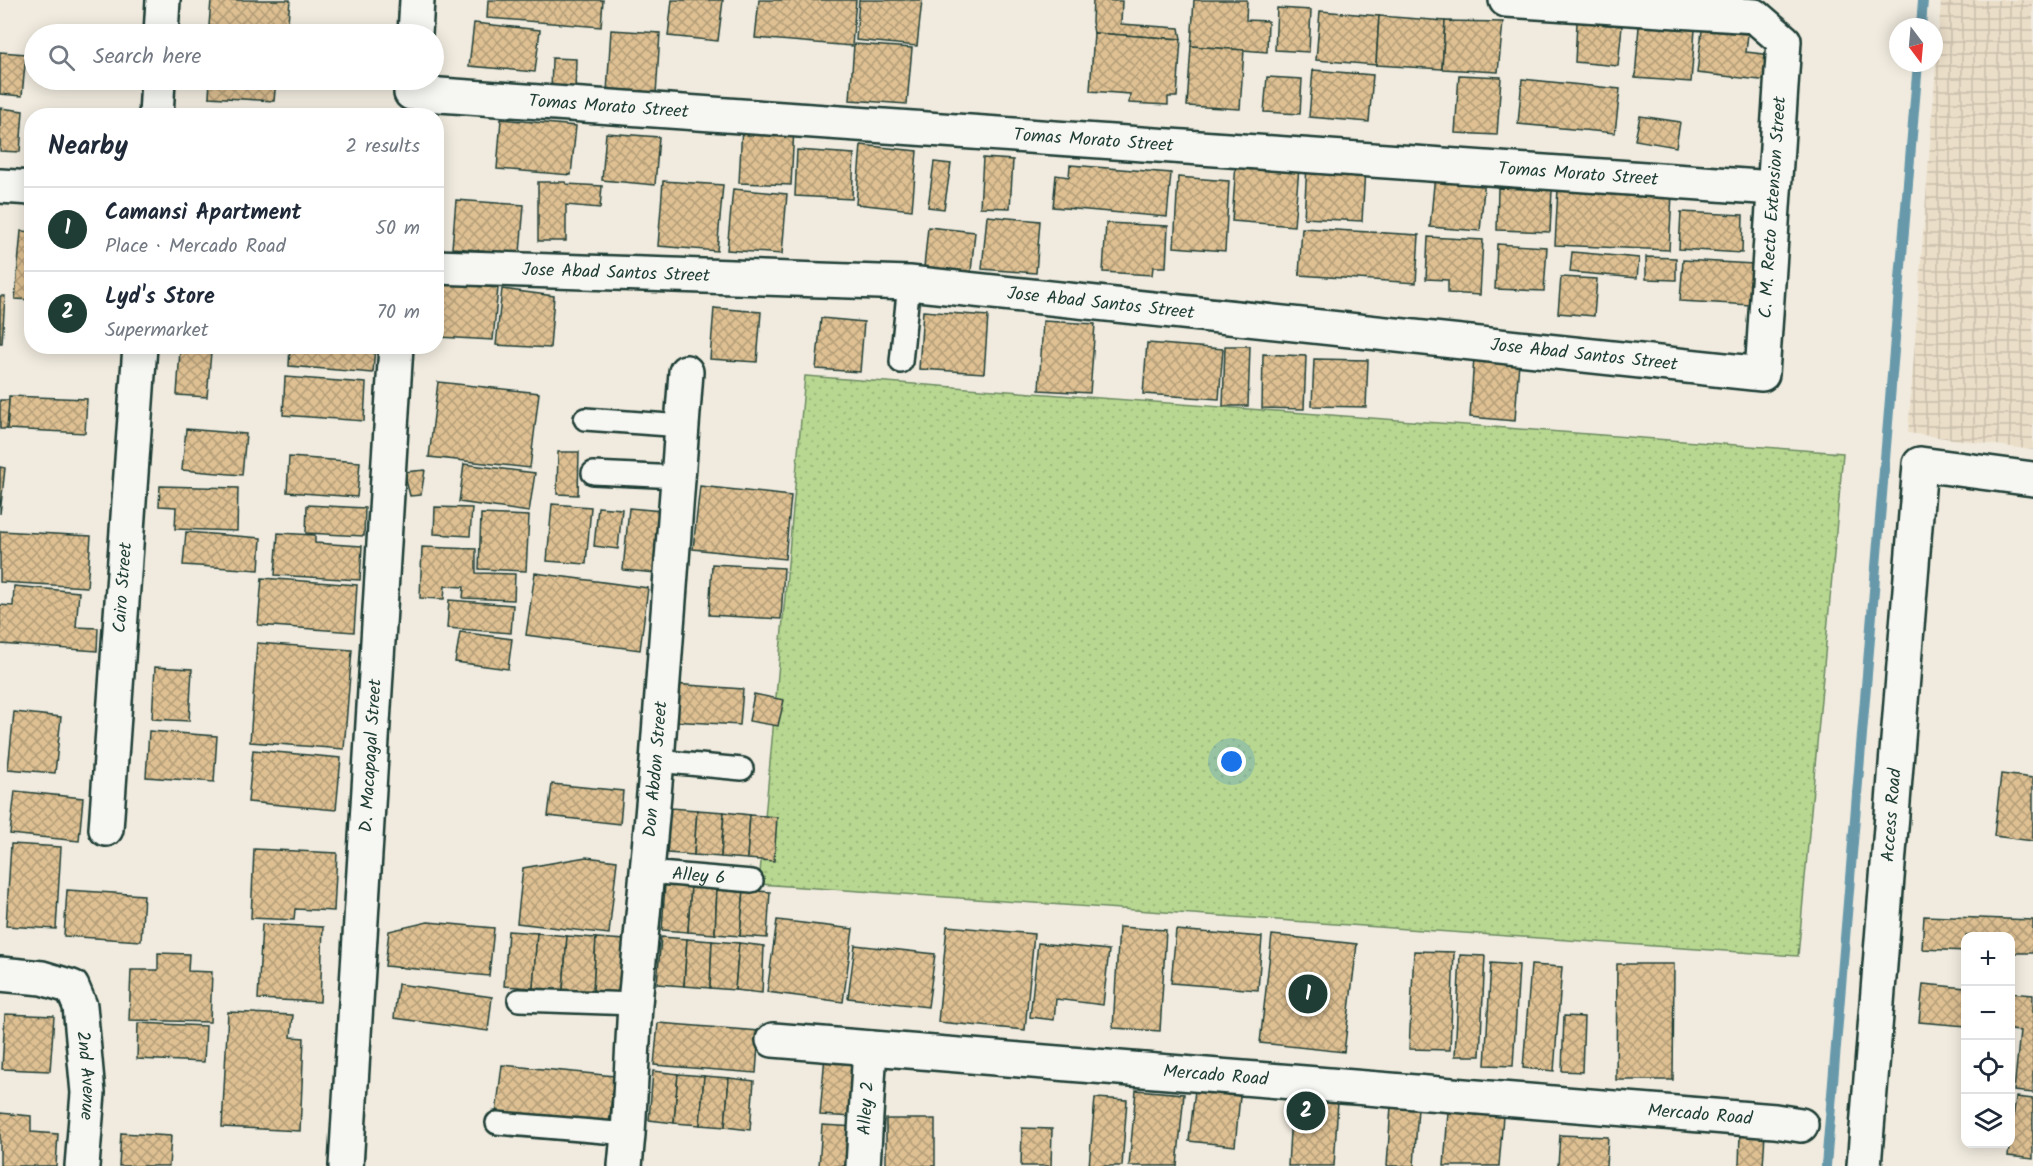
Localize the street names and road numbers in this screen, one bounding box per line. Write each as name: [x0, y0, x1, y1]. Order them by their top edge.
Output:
street label: Tomas Morato Street: [528, 87, 691, 127]
street label: C. M. Recto Extension Street: [1751, 94, 1795, 319]
street label: Tomas Morato Street: [1012, 121, 1175, 161]
street label: Tomas Morato Street: [1497, 154, 1660, 194]
street label: Jose Abad Santos Street: [521, 255, 711, 291]
street label: Jose Abad Santos Street: [1006, 279, 1197, 328]
street label: Jose Abad Santos Street: [1489, 331, 1680, 379]
street label: Cairo Street: [105, 540, 141, 634]
street label: D. Macapagal Street: [352, 677, 390, 833]
street label: Don Abdon Street: [636, 699, 676, 839]
street label: Access Road: [1874, 766, 1910, 863]
street label: Alley 6: [671, 860, 727, 893]
street label: 2nd Avenue: [68, 1030, 103, 1121]
street label: Mercado Road: [1162, 1057, 1270, 1095]
street label: Alley 2: [850, 1080, 883, 1136]
street label: Mercado Road: [1646, 1096, 1755, 1134]

